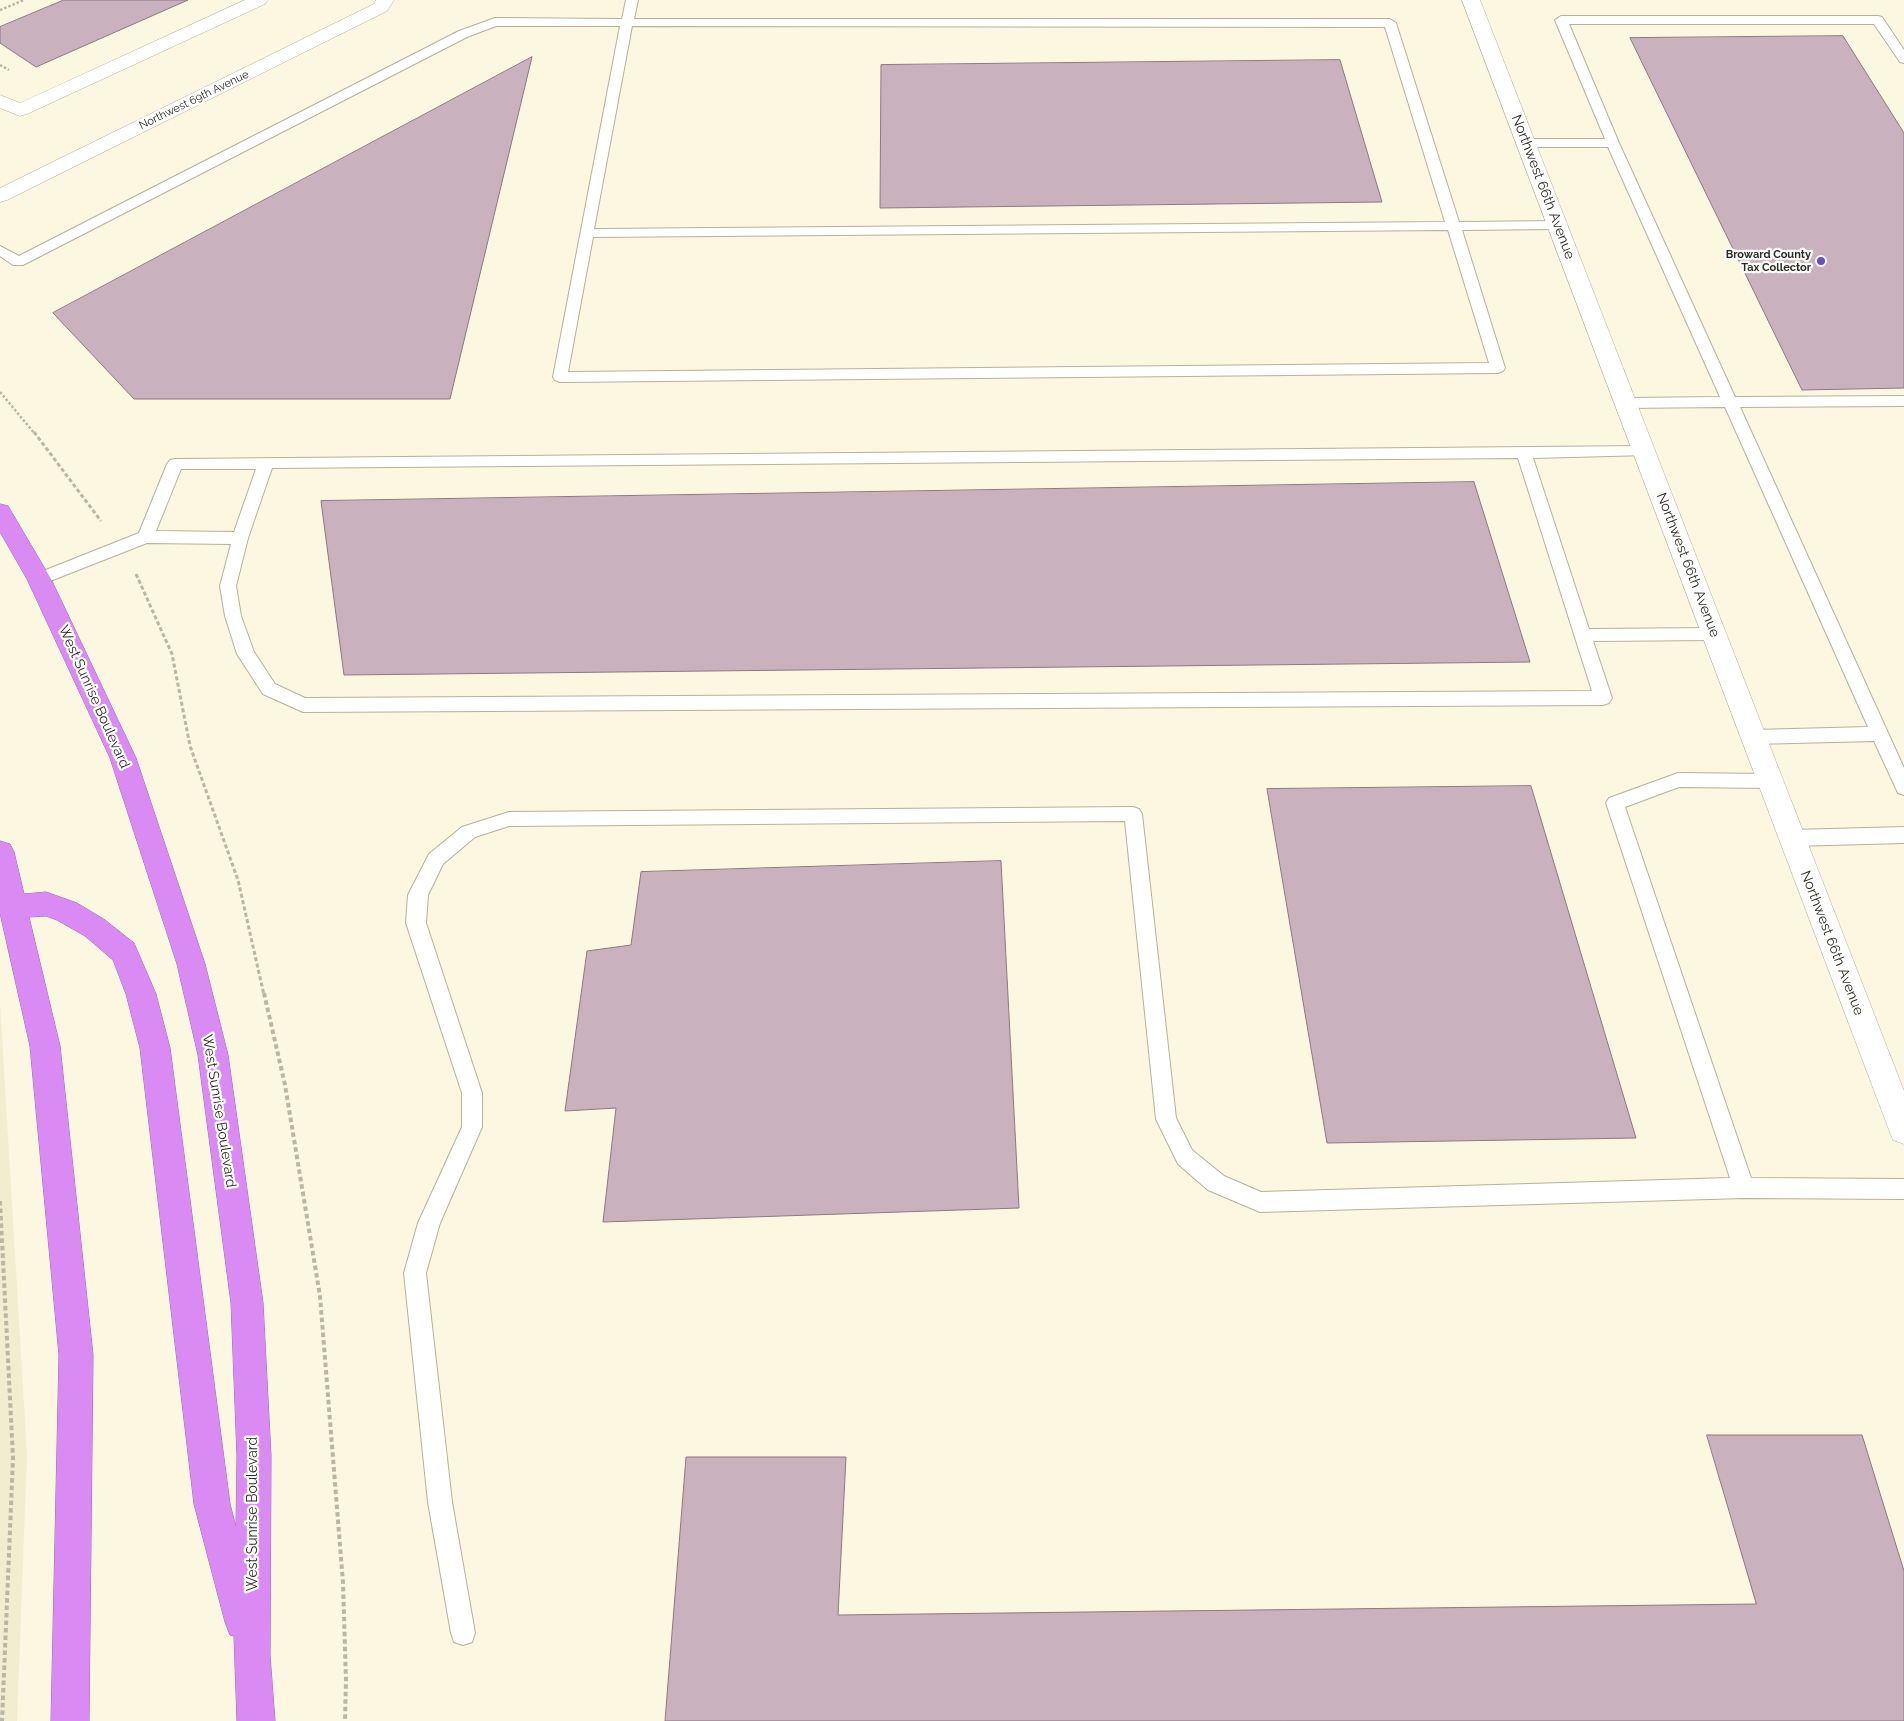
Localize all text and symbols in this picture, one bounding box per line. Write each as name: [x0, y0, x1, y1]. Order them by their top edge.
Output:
street label: Northwest 69th Avenue: [137, 68, 251, 132]
street label: Northwest 66th Avenue: [1508, 112, 1578, 262]
place label: Broward County Tax Collector: [1726, 248, 1811, 274]
marker: Broward County Tax Collector: [1815, 255, 1827, 267]
street label: Northwest 66th Avenue: [1653, 490, 1723, 640]
street label: West Sunrise Boulevard: [55, 623, 133, 771]
street label: Northwest 66th Avenue: [1797, 868, 1867, 1018]
street label: West Sunrise Boulevard: [199, 1033, 239, 1189]
street label: West Sunrise Boulevard: [245, 1437, 261, 1591]

